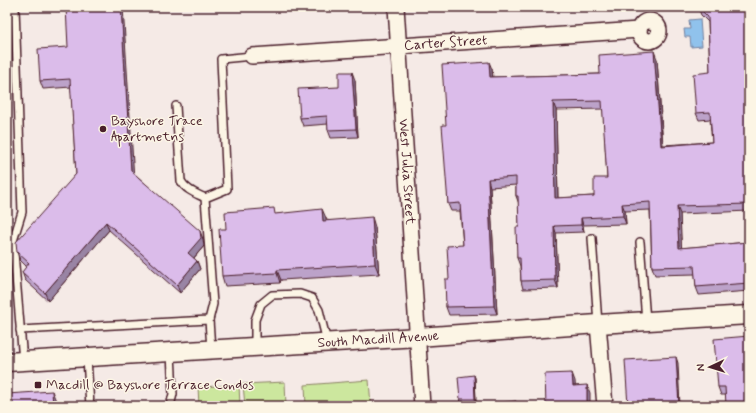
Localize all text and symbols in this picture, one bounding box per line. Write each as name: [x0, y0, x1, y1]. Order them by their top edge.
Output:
street label: Carter Street: [403, 31, 488, 55]
place label: Bayshore Trace Apartmetns: [111, 112, 203, 147]
street label: West Julia Street: [394, 118, 419, 226]
marker: Bayshore Trace Apartmetns: [98, 124, 108, 134]
street label: South Macdill Avenue: [317, 326, 440, 352]
north arrow: [690, 347, 730, 387]
text: N: [694, 363, 708, 372]
place label: Macdill @ Bayshore Terrace Condos: [46, 376, 254, 394]
marker: Macdill @ Bayshore Terrace Condos: [33, 380, 43, 390]

